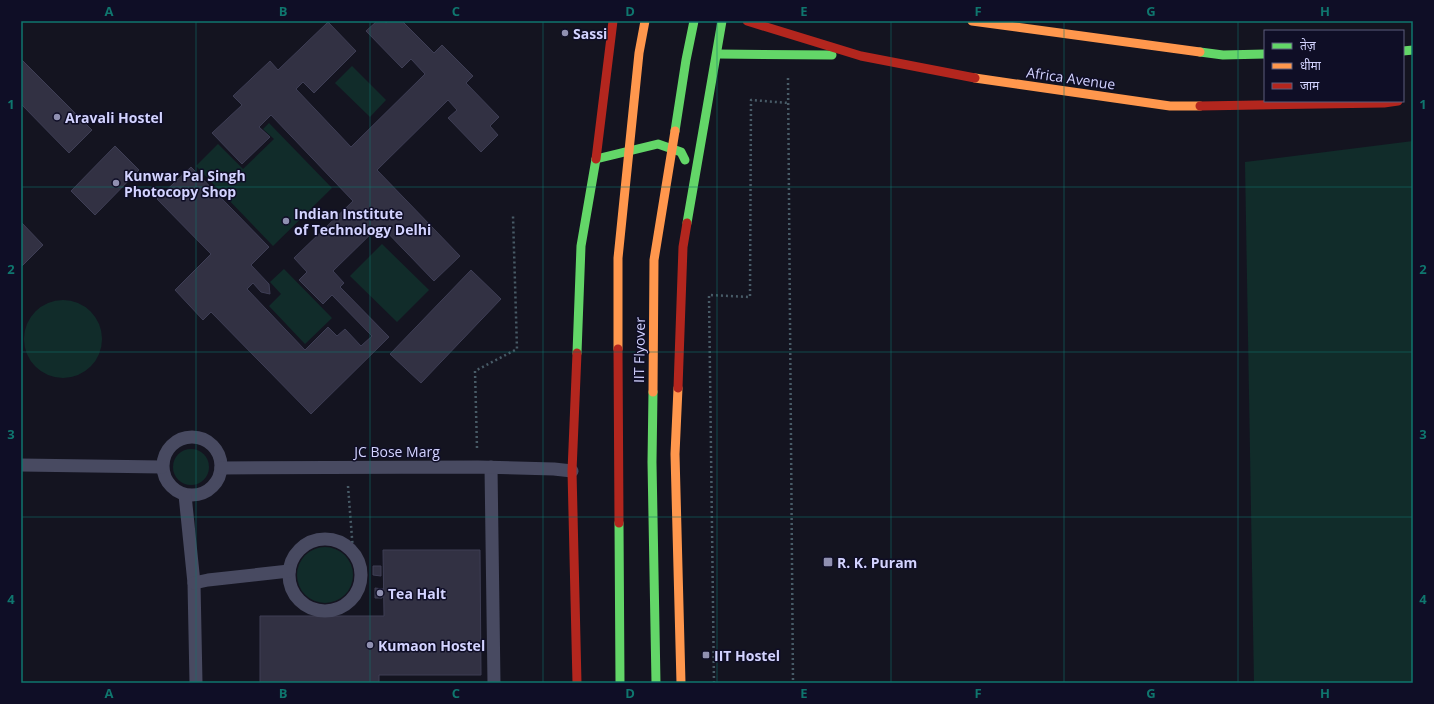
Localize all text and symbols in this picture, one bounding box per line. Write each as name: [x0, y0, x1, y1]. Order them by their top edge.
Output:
text: A: [105, 2, 114, 20]
text: B: [279, 2, 288, 20]
text: C: [452, 2, 460, 20]
text: D: [625, 2, 635, 20]
text: E: [800, 2, 808, 20]
text: F: [974, 2, 982, 20]
text: G: [1146, 2, 1156, 20]
text: H: [1320, 2, 1330, 20]
place label: Sassi: [573, 24, 607, 43]
marker: Sassi: [560, 28, 570, 38]
legend: [1264, 30, 1404, 102]
text: तेज़: [1300, 37, 1317, 54]
text: धीमा: [1300, 57, 1322, 74]
street label: Africa Avenue: [1025, 62, 1117, 94]
text: जाम: [1300, 77, 1320, 94]
text: 1: [7, 95, 15, 113]
text: 1: [1419, 95, 1427, 113]
place label: Aravali Hostel: [65, 108, 163, 127]
marker: Aravali Hostel: [52, 112, 62, 122]
place label: Kunwar Pal Singh Photocopy Shop: [124, 166, 246, 201]
marker: Kunwar Pal Singh Photocopy Shop: [111, 178, 121, 188]
place label: Indian Institute of Technology Delhi: [294, 204, 431, 239]
marker: Indian Institute of Technology Delhi: [281, 216, 291, 226]
text: 2: [7, 260, 15, 278]
text: 2: [1419, 260, 1427, 278]
street label: IIT Flyover: [629, 317, 649, 383]
text: 3: [7, 425, 15, 443]
text: 3: [1419, 425, 1427, 443]
street label: JC Bose Marg: [352, 442, 440, 461]
place label: R. K. Puram: [837, 553, 917, 572]
marker: R. K. Puram: [822, 556, 834, 568]
place label: Tea Halt: [388, 584, 446, 603]
marker: Tea Halt: [375, 588, 385, 598]
text: 4: [7, 590, 15, 608]
text: 4: [1419, 590, 1427, 608]
place label: Kumaon Hostel: [378, 636, 485, 655]
marker: Kumaon Hostel: [365, 640, 375, 650]
place label: IIT Hostel: [714, 646, 780, 665]
marker: IIT Hostel: [701, 650, 711, 660]
text: A: [105, 684, 114, 702]
text: B: [279, 684, 288, 702]
text: C: [452, 684, 460, 702]
text: D: [625, 684, 635, 702]
text: E: [800, 684, 808, 702]
text: F: [974, 684, 982, 702]
text: G: [1146, 684, 1156, 702]
text: H: [1320, 684, 1330, 702]

